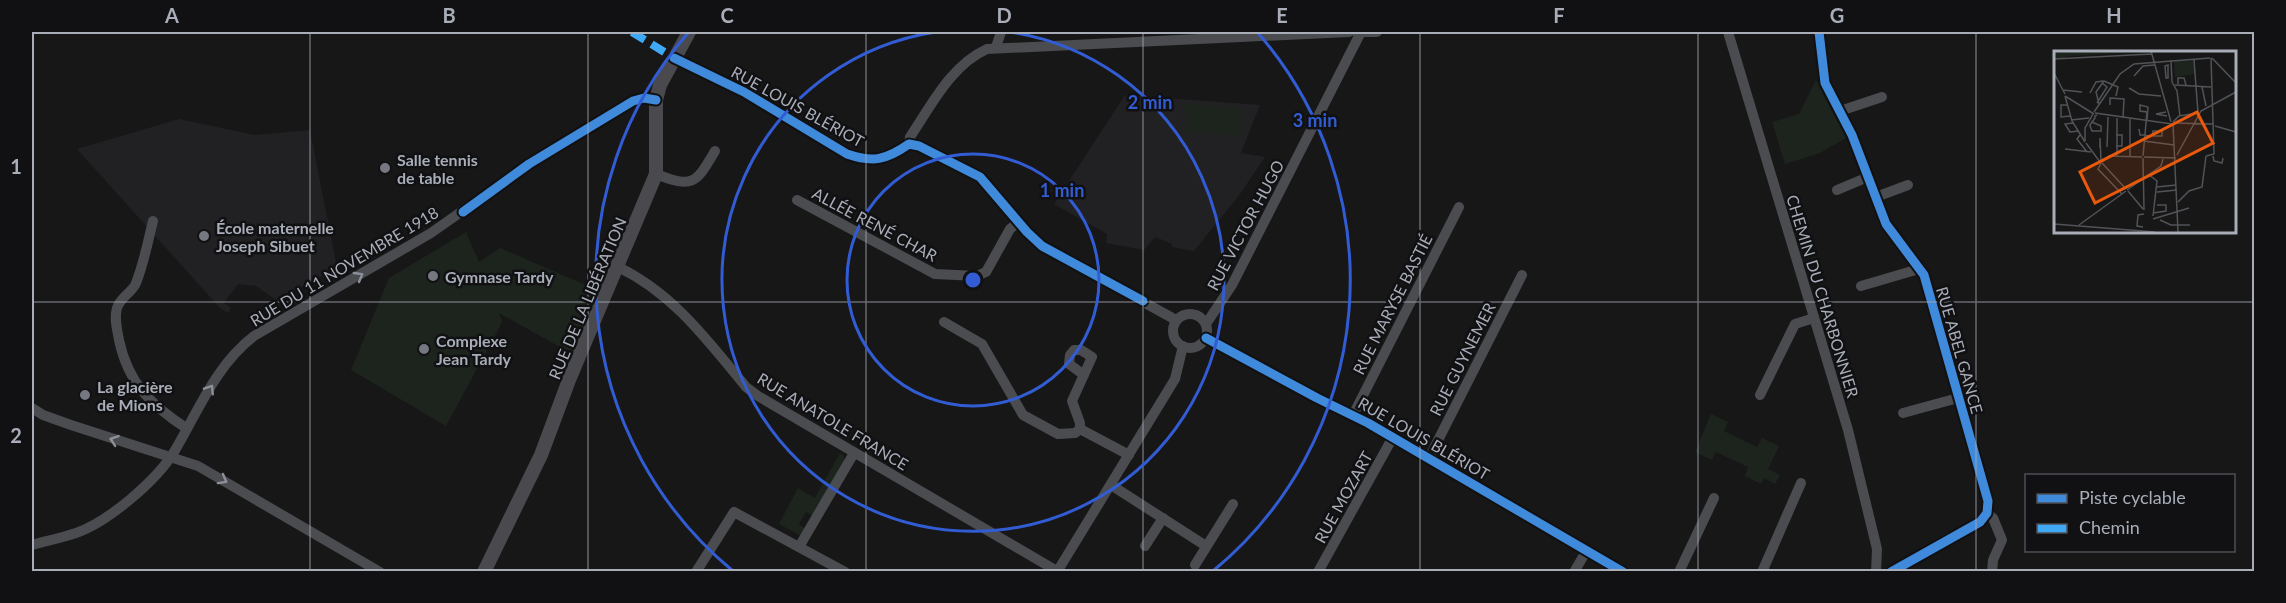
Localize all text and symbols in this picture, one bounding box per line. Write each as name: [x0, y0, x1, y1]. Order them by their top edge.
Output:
text: A: [164, 3, 179, 27]
text: B: [442, 3, 456, 27]
text: C: [720, 3, 734, 27]
text: D: [996, 3, 1012, 27]
text: E: [1276, 3, 1288, 27]
text: F: [1553, 3, 1565, 27]
text: G: [1830, 3, 1844, 27]
text: H: [2106, 3, 2122, 27]
inset map: [2054, 51, 2235, 232]
street label: RUE LOUIS BLÉRIOT: [728, 62, 868, 151]
text: 2 min: [1128, 91, 1172, 113]
text: 3 min: [1293, 109, 1337, 131]
place label: Salle tennis de table: [397, 150, 478, 187]
text: 1: [10, 154, 22, 178]
street label: RUE VICTOR HUGO: [1203, 156, 1287, 293]
marker: Salle tennis de table: [378, 161, 392, 175]
text: 1 min: [1040, 179, 1084, 201]
street label: ALLÉE RENÉ CHAR: [809, 183, 941, 265]
street label: CHEMIN DU CHARBONNIER: [1783, 192, 1863, 400]
street label: RUE DU 11 NOVEMBRE 1918: [246, 202, 442, 330]
street label: RUE DE LA LIBÉRATION: [544, 214, 630, 382]
place label: École maternelle Joseph Sibuet: [216, 218, 334, 255]
marker: École maternelle Joseph Sibuet: [197, 229, 211, 243]
street label: RUE MARYSE BASTIÉ: [1348, 231, 1436, 377]
place label: Gymnase Tardy: [445, 267, 554, 286]
marker: Gymnase Tardy: [426, 269, 440, 283]
centre of rings: [963, 270, 983, 290]
one-way arrow: [353, 272, 364, 283]
street label: RUE ABEL GANCE: [1933, 284, 1987, 416]
street label: RUE GUYNEMER: [1425, 299, 1499, 419]
place label: Complexe Jean Tardy: [436, 331, 511, 368]
marker: Complexe Jean Tardy: [417, 342, 431, 356]
street label: RUE ANATOLE FRANCE: [754, 368, 912, 474]
place label: La glacière de Mions: [97, 377, 173, 414]
one-way arrow: [202, 384, 213, 395]
marker: La glacière de Mions: [78, 388, 92, 402]
street label: RUE LOUIS BLÉRIOT: [1355, 393, 1494, 484]
text: 2: [10, 423, 22, 447]
one-way arrow: [109, 434, 120, 447]
street label: RUE MOZART: [1310, 447, 1376, 546]
one-way arrow: [217, 473, 228, 484]
legend: [2025, 474, 2235, 552]
text: Piste cyclable: [2079, 486, 2186, 508]
text: Chemin: [2079, 516, 2140, 538]

